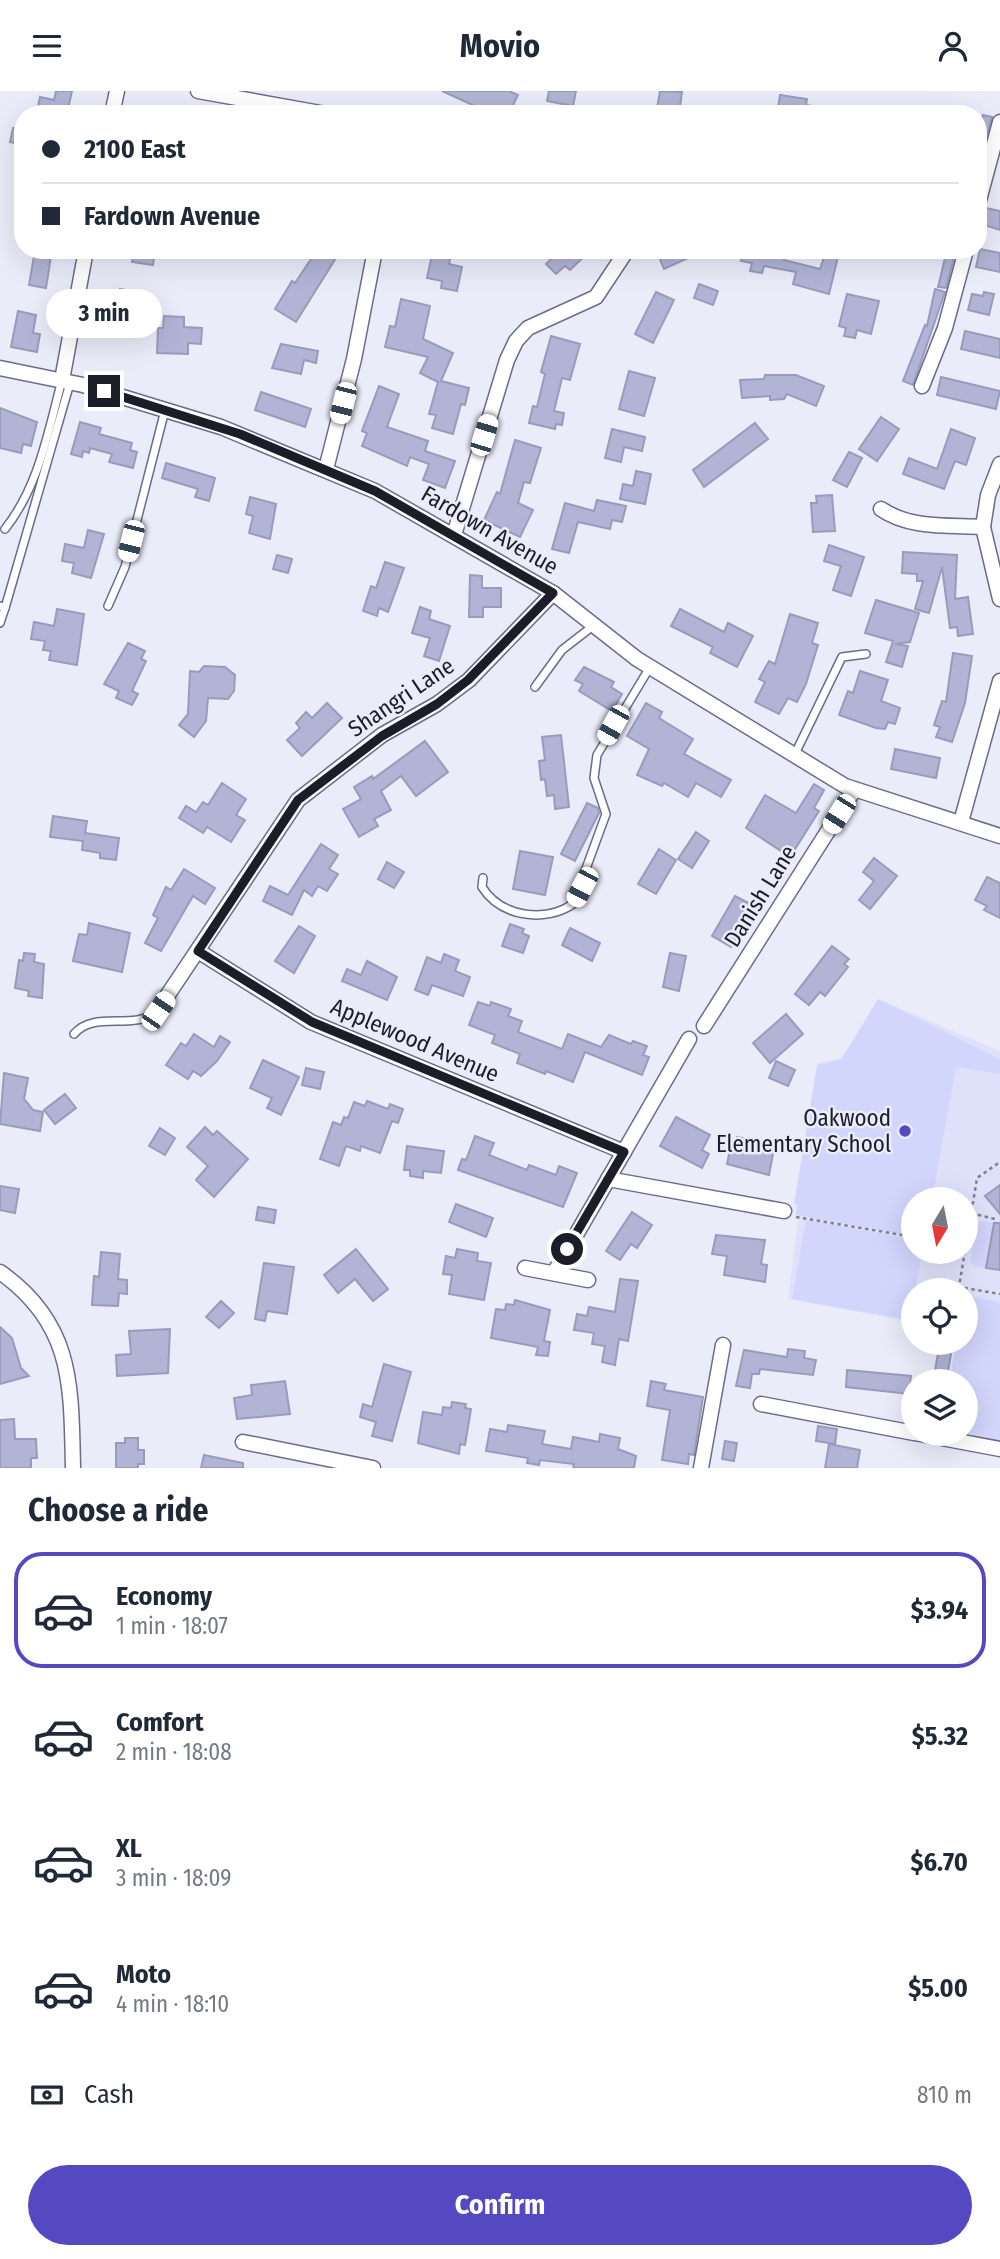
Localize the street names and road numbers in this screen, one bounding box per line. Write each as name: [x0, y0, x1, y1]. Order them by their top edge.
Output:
street label: Fardown Avenue: [417, 480, 563, 580]
street label: Shangri Lane: [343, 651, 459, 743]
street label: Danish Lane: [718, 840, 802, 952]
street label: Applewood Avenue: [327, 992, 503, 1088]

